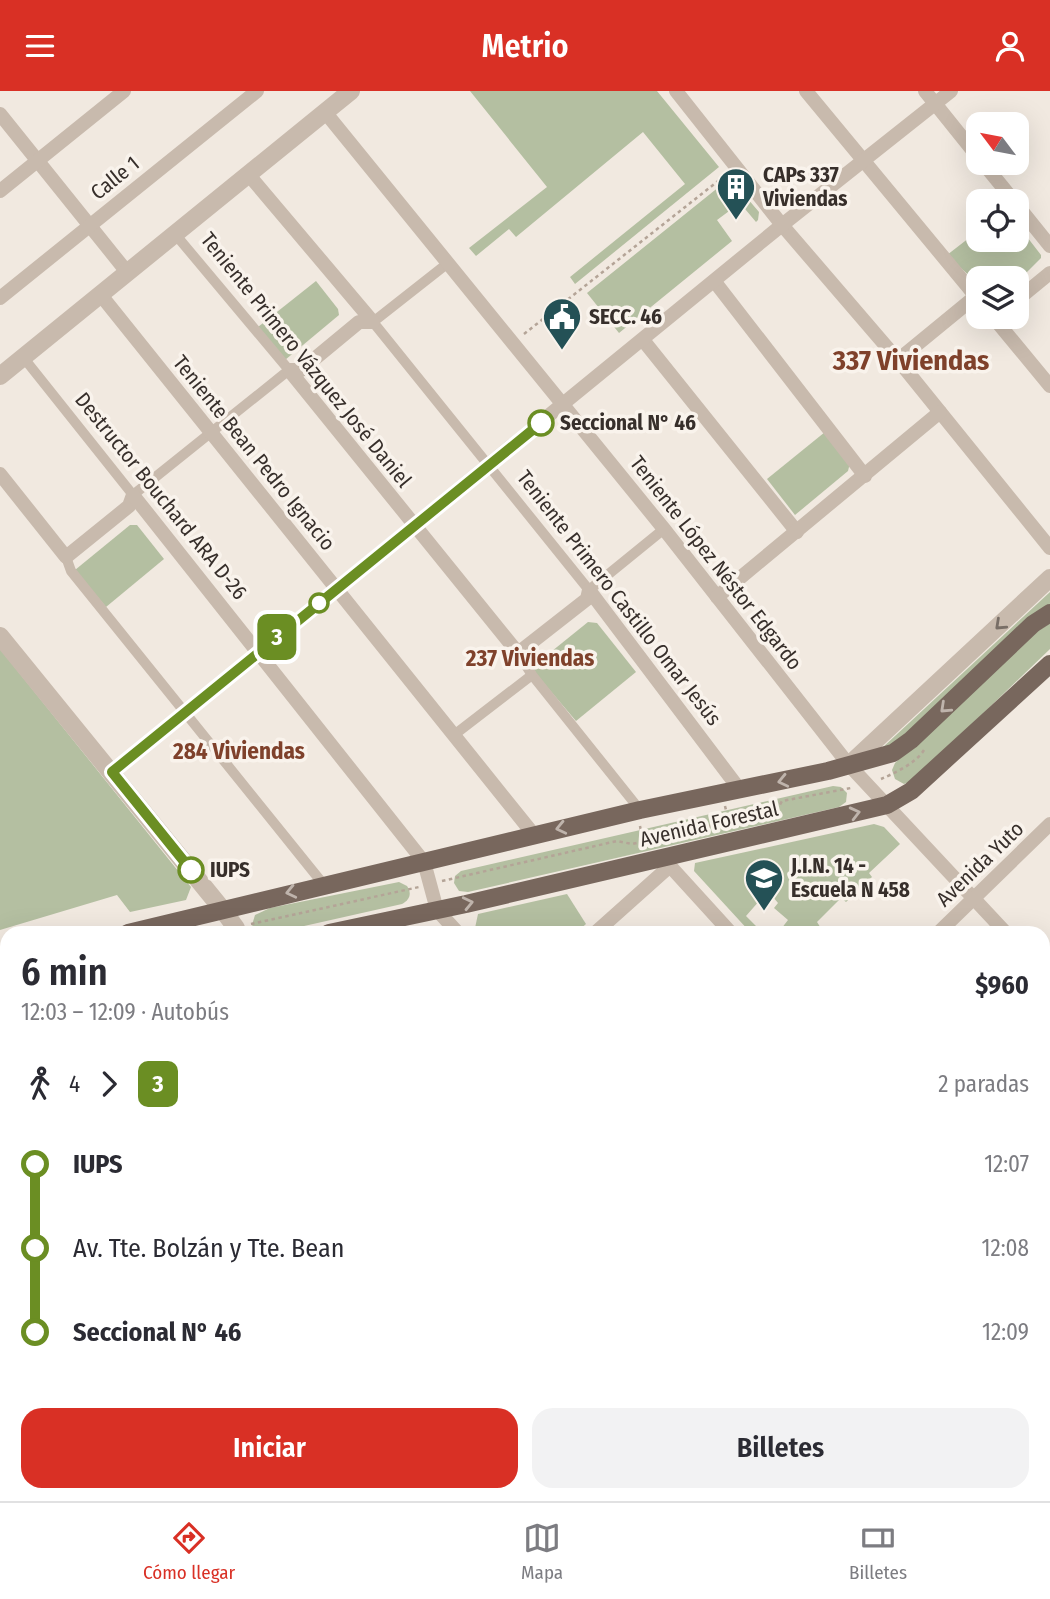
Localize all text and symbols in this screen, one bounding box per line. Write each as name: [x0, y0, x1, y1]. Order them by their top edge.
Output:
icon: menu: [21, 27, 59, 65]
text: Metrio: [481, 27, 569, 65]
icon: person: [991, 27, 1029, 65]
north arrow: [966, 112, 1029, 175]
map controls: [966, 112, 1029, 329]
street label: Calle 1: [85, 151, 145, 205]
place label: CAPs 337 Viviendas: [762, 162, 847, 212]
building icon: CAPs 337 Viviendas: [715, 166, 757, 221]
button: locate: [966, 189, 1029, 252]
street label: Teniente Primero Vázquez José Daniel: [195, 227, 417, 493]
button: layers: [966, 266, 1029, 329]
public building icon: SECC. 46: [541, 296, 583, 351]
place label: SECC. 46: [589, 304, 662, 330]
district label: 337 Viviendas: [832, 344, 989, 377]
street label: Teniente Bean Pedro Ignacio: [167, 350, 341, 556]
street label: Destructor Bouchard ARA D-26: [69, 387, 253, 605]
marker: Seccional N° 46: [528, 410, 554, 436]
place label: Seccional N° 46: [560, 410, 696, 436]
street label: Teniente López Néstor Edgardo: [624, 451, 808, 675]
street label: Teniente Primero Castillo Omar Jesús: [511, 465, 727, 731]
unlabelled marker: [309, 593, 329, 613]
line badge: 3: [254, 614, 300, 660]
one-way arrow: [996, 617, 1009, 630]
text: 3: [271, 623, 283, 651]
district label: 237 Viviendas: [465, 644, 594, 672]
one-way arrow: [940, 700, 953, 713]
district label: 284 Viviendas: [172, 737, 305, 765]
one-way arrow: [777, 772, 789, 787]
street label: Avenida Forestal: [637, 795, 781, 853]
one-way arrow: [849, 807, 861, 821]
street label: Avenida Yuto: [931, 816, 1029, 912]
one-way arrow: [555, 820, 567, 835]
place label: J.I.N. 14 - Escuela N 458: [790, 853, 910, 903]
marker: IUPS: [178, 857, 204, 883]
place label: IUPS: [210, 857, 250, 883]
school or university icon: J.I.N. 14 - Escuela N 458: [743, 857, 785, 912]
one-way arrow: [286, 884, 298, 898]
one-way arrow: [462, 897, 474, 911]
text: 6 min: [21, 949, 108, 995]
text: $960: [975, 970, 1029, 1001]
text: 12:03 – 12:09 · Autobús: [21, 998, 229, 1026]
icon: walk: [21, 1065, 59, 1103]
icon: forward: [90, 1065, 128, 1103]
text: 4: [69, 1070, 80, 1098]
text: 3: [152, 1070, 164, 1098]
text: 2 paradas: [938, 1070, 1029, 1098]
text: IUPS: [73, 1149, 123, 1180]
text: 12:07: [984, 1150, 1029, 1178]
text: Av. Tte. Bolzán y Tte. Bean: [73, 1233, 344, 1264]
text: 12:08: [982, 1234, 1029, 1262]
text: Seccional N° 46: [73, 1317, 241, 1348]
text: 12:09: [982, 1318, 1029, 1346]
button: Iniciar: [21, 1408, 518, 1488]
button: Billetes: [532, 1408, 1029, 1488]
tab: Cómo llegar: [143, 1519, 235, 1584]
tab: Mapa: [521, 1519, 563, 1584]
tab: Billetes: [849, 1519, 907, 1584]

